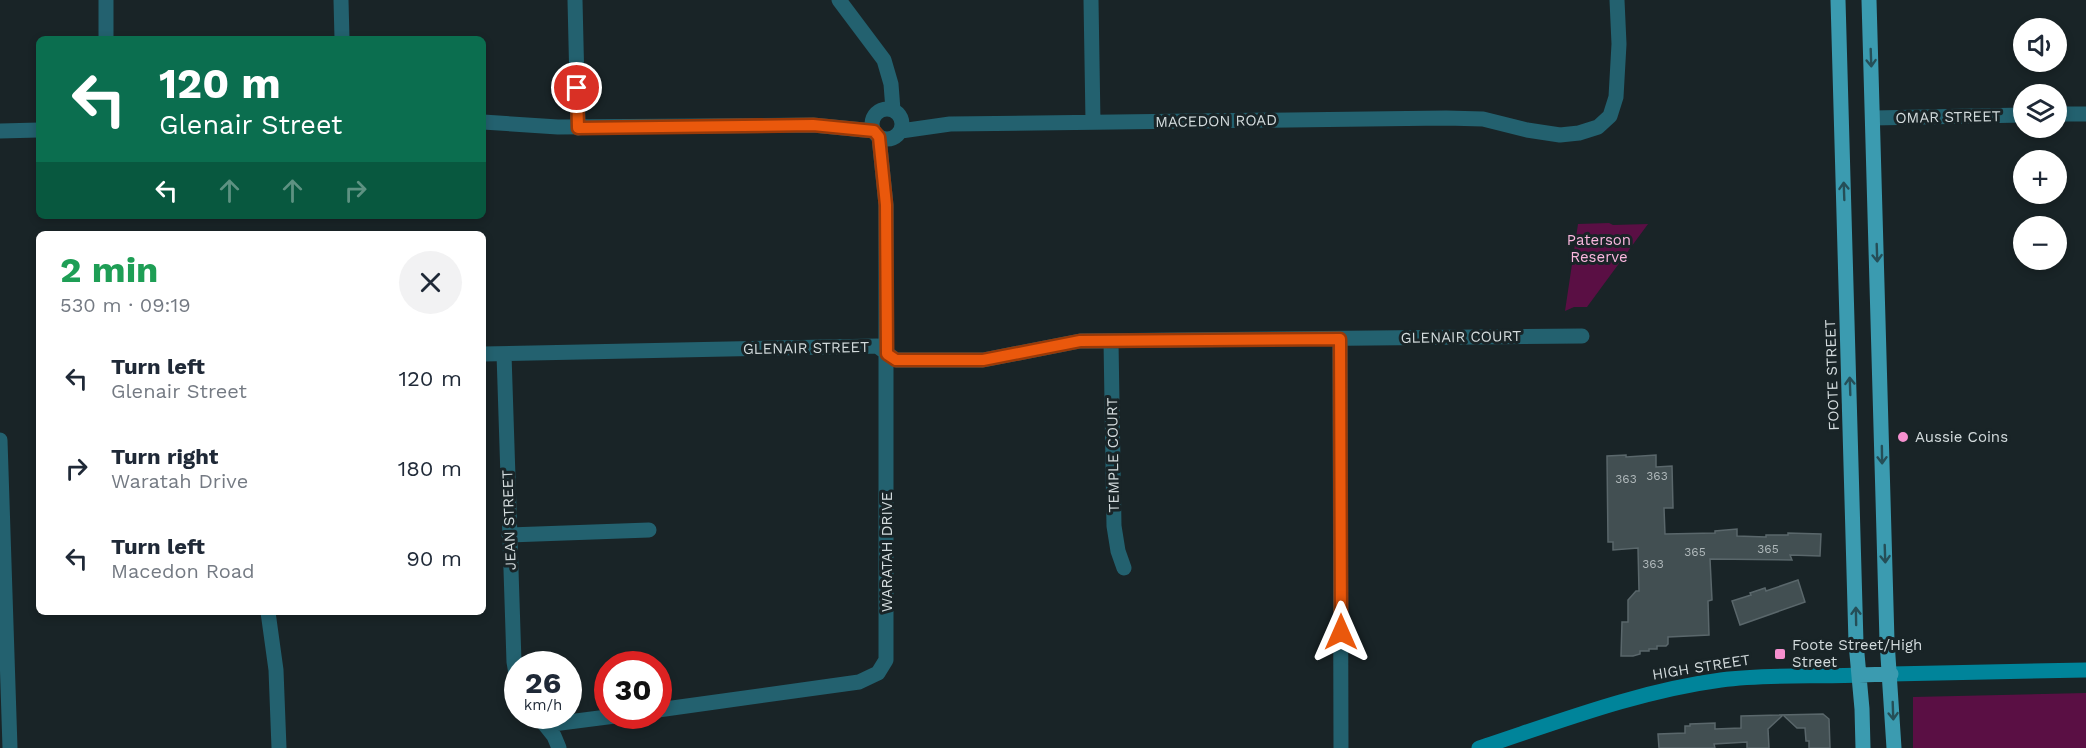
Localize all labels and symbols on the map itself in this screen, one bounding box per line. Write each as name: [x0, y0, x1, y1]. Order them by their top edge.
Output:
one-way arrow: [1865, 48, 1876, 68]
pin: [551, 62, 602, 113]
street label: OMAR STREET: [1895, 107, 2001, 127]
street label: MACEDON ROAD: [1155, 111, 1277, 131]
one-way arrow: [1839, 182, 1850, 201]
park label: Paterson Reserve: [1567, 231, 1631, 266]
one-way arrow: [1871, 243, 1882, 263]
street label: FOOTE STREET: [1821, 319, 1843, 431]
street label: GLENAIR COURT: [1400, 327, 1522, 347]
street label: GLENAIR STREET: [743, 338, 869, 358]
one-way arrow: [1844, 376, 1856, 396]
street label: TEMPLE COURT: [1103, 397, 1123, 513]
place label: Aussie Coins: [1915, 428, 2008, 446]
marker: Aussie Coins: [1896, 430, 1910, 444]
one-way arrow: [1877, 444, 1888, 464]
street label: JEAN STREET: [498, 469, 520, 571]
house number: 363: [1646, 469, 1668, 483]
house number: 363: [1615, 472, 1637, 486]
street label: WARATAH DRIVE: [878, 492, 896, 612]
house number: 365: [1757, 542, 1779, 556]
one-way arrow: [1879, 544, 1891, 564]
house number: 365: [1684, 545, 1706, 559]
house number: 363: [1642, 557, 1664, 571]
position arrow: [1309, 600, 1373, 664]
one-way arrow: [1850, 607, 1861, 627]
place label: Foote Street/High Street: [1792, 636, 1922, 671]
marker: Foote Street/High Street: [1773, 647, 1787, 661]
street label: HIGH STREET: [1651, 650, 1751, 684]
speed limit sign: 30: [594, 651, 672, 729]
one-way arrow: [1887, 701, 1898, 721]

